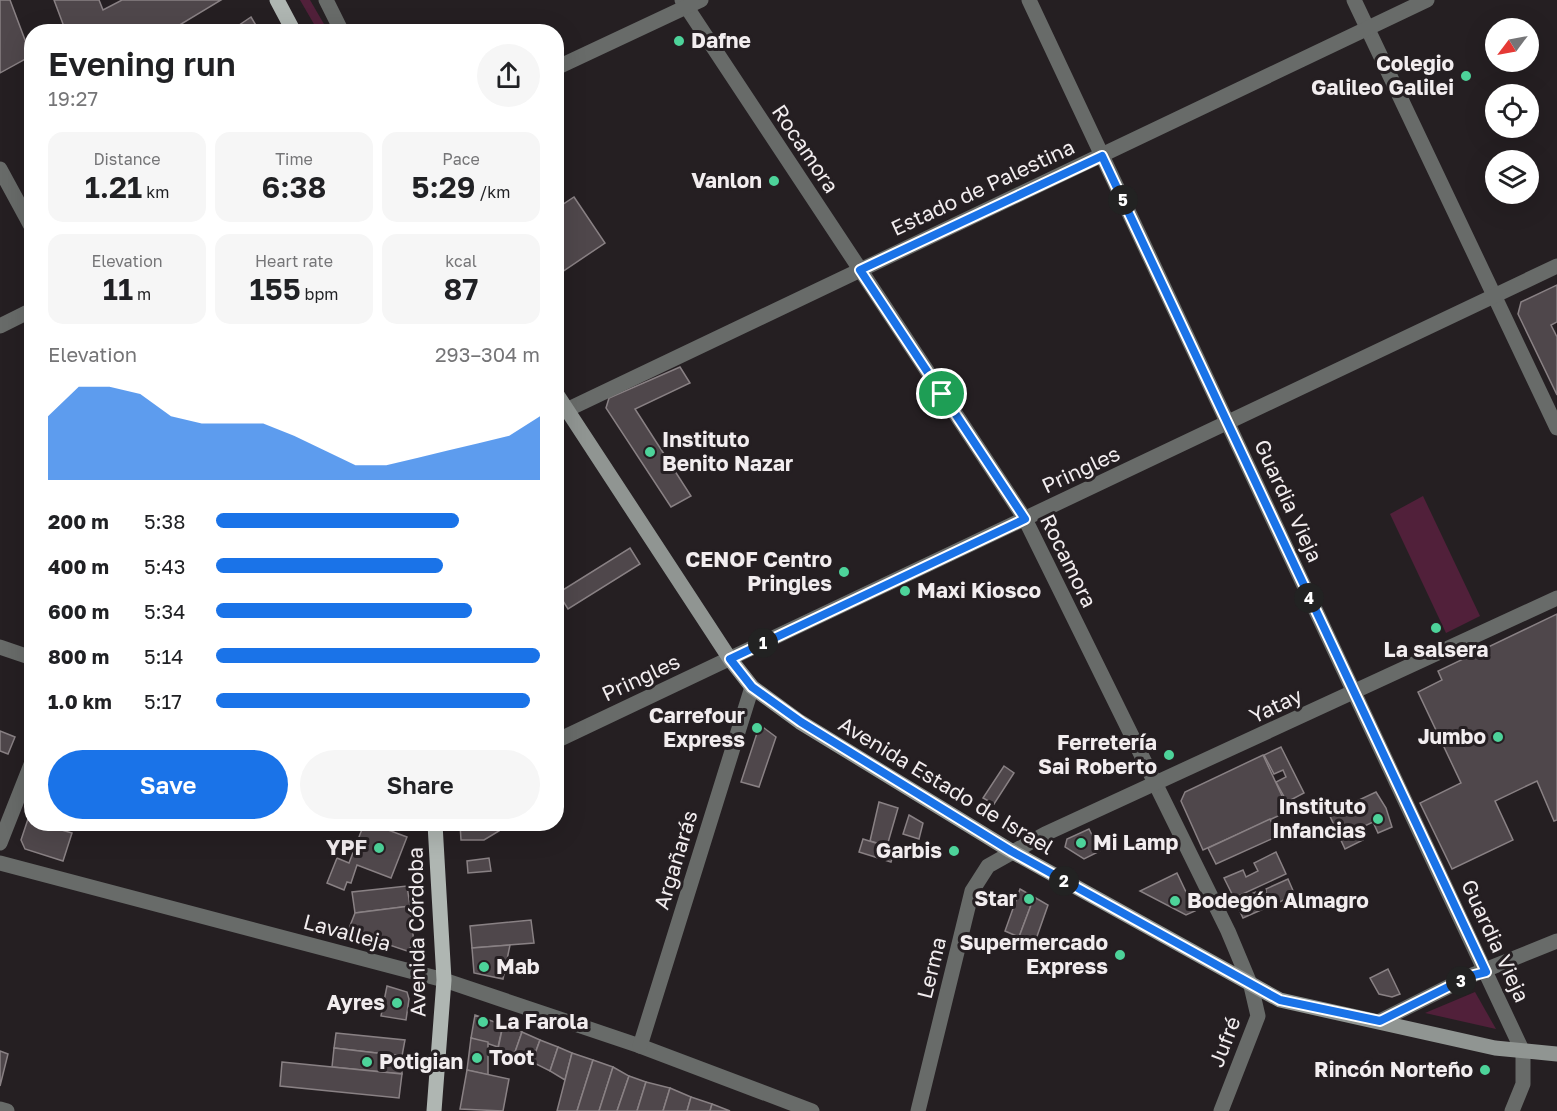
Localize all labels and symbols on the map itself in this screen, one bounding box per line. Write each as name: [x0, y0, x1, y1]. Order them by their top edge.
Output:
north arrow: [1485, 18, 1539, 72]
place label: Dafne: [691, 27, 751, 53]
marker: Dafne: [672, 34, 686, 48]
place label: Colegio Galileo Galilei: [1311, 50, 1454, 100]
marker: Colegio Galileo Galilei: [1459, 69, 1473, 83]
street label: Rocamora: [767, 99, 845, 198]
street label: Estado de Palestina: [887, 133, 1078, 241]
place label: Vanlon: [691, 167, 762, 193]
marker: Vanlon: [767, 174, 781, 188]
pin: 5: [1108, 185, 1138, 215]
pin: [916, 368, 967, 419]
place label: Instituto Benito Nazar: [662, 426, 793, 476]
street label: Guardia Vieja: [1249, 435, 1329, 566]
street label: Pringles: [1037, 440, 1124, 498]
marker: Instituto Benito Nazar: [643, 445, 657, 459]
street label: Rocamora: [1035, 509, 1103, 612]
place label: CENOF Centro Pringles: [685, 546, 832, 596]
marker: CENOF Centro Pringles: [837, 565, 851, 579]
place label: Maxi Kiosco: [917, 577, 1041, 603]
pin: 4: [1294, 583, 1324, 613]
marker: Maxi Kiosco: [898, 584, 912, 598]
marker: La salsera: [1429, 621, 1443, 635]
pin: 1: [748, 628, 778, 658]
place label: La salsera: [1384, 636, 1488, 662]
street label: Pringles: [597, 648, 684, 706]
street label: Yatay: [1245, 682, 1306, 729]
place label: Carrefour Express: [649, 702, 745, 752]
street label: Avenida Estado de Israel: [834, 710, 1059, 860]
marker: Carrefour Express: [750, 721, 764, 735]
place label: Jumbo: [1418, 723, 1486, 749]
place label: Ferretería Sai Roberto: [1038, 729, 1157, 779]
marker: Jumbo: [1491, 730, 1505, 744]
marker: Ferretería Sai Roberto: [1162, 748, 1176, 762]
place label: Instituto Infancias: [1272, 793, 1366, 843]
street label: Argañarás: [648, 807, 702, 913]
marker: Instituto Infancias: [1371, 812, 1385, 826]
place label: Mi Lamp: [1093, 829, 1178, 855]
place label: YPF: [326, 834, 367, 860]
marker: Mi Lamp: [1074, 836, 1088, 850]
place label: Garbis: [876, 837, 942, 863]
marker: YPF: [372, 841, 386, 855]
marker: Garbis: [947, 844, 961, 858]
street label: Avenida Córdoba: [402, 847, 430, 1017]
pin: 2: [1049, 866, 1079, 896]
street label: Guardia Vieja: [1456, 875, 1536, 1006]
place label: Star: [974, 885, 1017, 911]
place label: Bodegón Almagro: [1187, 887, 1369, 913]
marker: Star: [1022, 892, 1036, 906]
marker: Bodegón Almagro: [1168, 894, 1182, 908]
street label: Lavalleja: [301, 908, 394, 956]
place label: Supermercado Express: [960, 929, 1108, 979]
street label: Lerma: [911, 934, 951, 1001]
marker: Supermercado Express: [1113, 948, 1127, 962]
place label: Mab: [496, 953, 540, 979]
marker: Mab: [477, 960, 491, 974]
pin: 3: [1446, 966, 1476, 996]
place label: Ayres: [327, 989, 385, 1015]
marker: Ayres: [390, 996, 404, 1010]
place label: La Farola: [495, 1008, 589, 1034]
street label: Jufré: [1203, 1013, 1246, 1071]
marker: La Farola: [476, 1015, 490, 1029]
place label: Toot: [489, 1044, 534, 1070]
place label: Potigian: [379, 1048, 463, 1074]
marker: Toot: [470, 1051, 484, 1065]
marker: Potigian: [360, 1055, 374, 1069]
place label: Rincón Norteño: [1314, 1056, 1473, 1082]
marker: Rincón Norteño: [1478, 1063, 1492, 1077]

